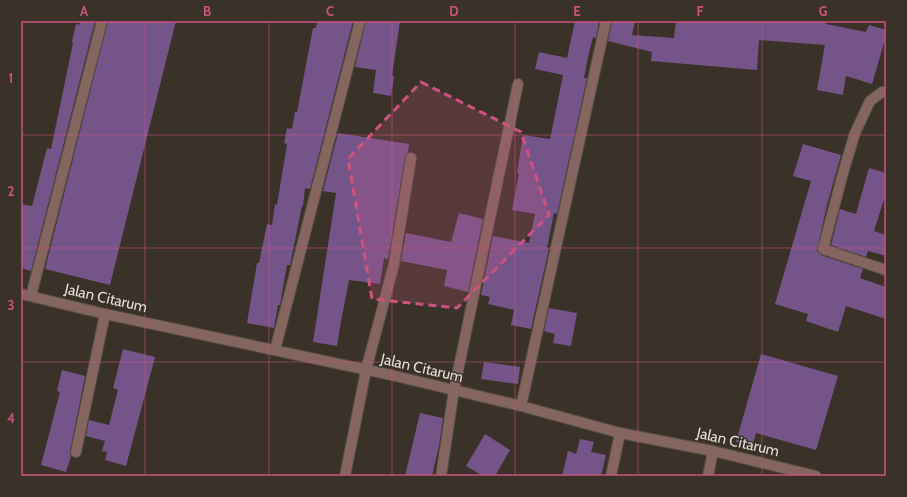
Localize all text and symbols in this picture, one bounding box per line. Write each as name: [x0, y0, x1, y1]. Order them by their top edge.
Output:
text: A: [80, 3, 89, 19]
text: B: [203, 3, 211, 19]
text: C: [326, 3, 334, 19]
text: D: [449, 3, 459, 19]
text: E: [573, 3, 581, 19]
text: F: [697, 3, 704, 19]
text: G: [819, 3, 828, 19]
text: 1: [9, 70, 13, 86]
text: 2: [8, 183, 15, 199]
street label: Jalan Citarum: [62, 280, 149, 316]
text: 3: [7, 297, 15, 313]
street label: Jalan Citarum: [378, 350, 465, 386]
text: 4: [7, 410, 15, 426]
street label: Jalan Citarum: [694, 424, 781, 460]

